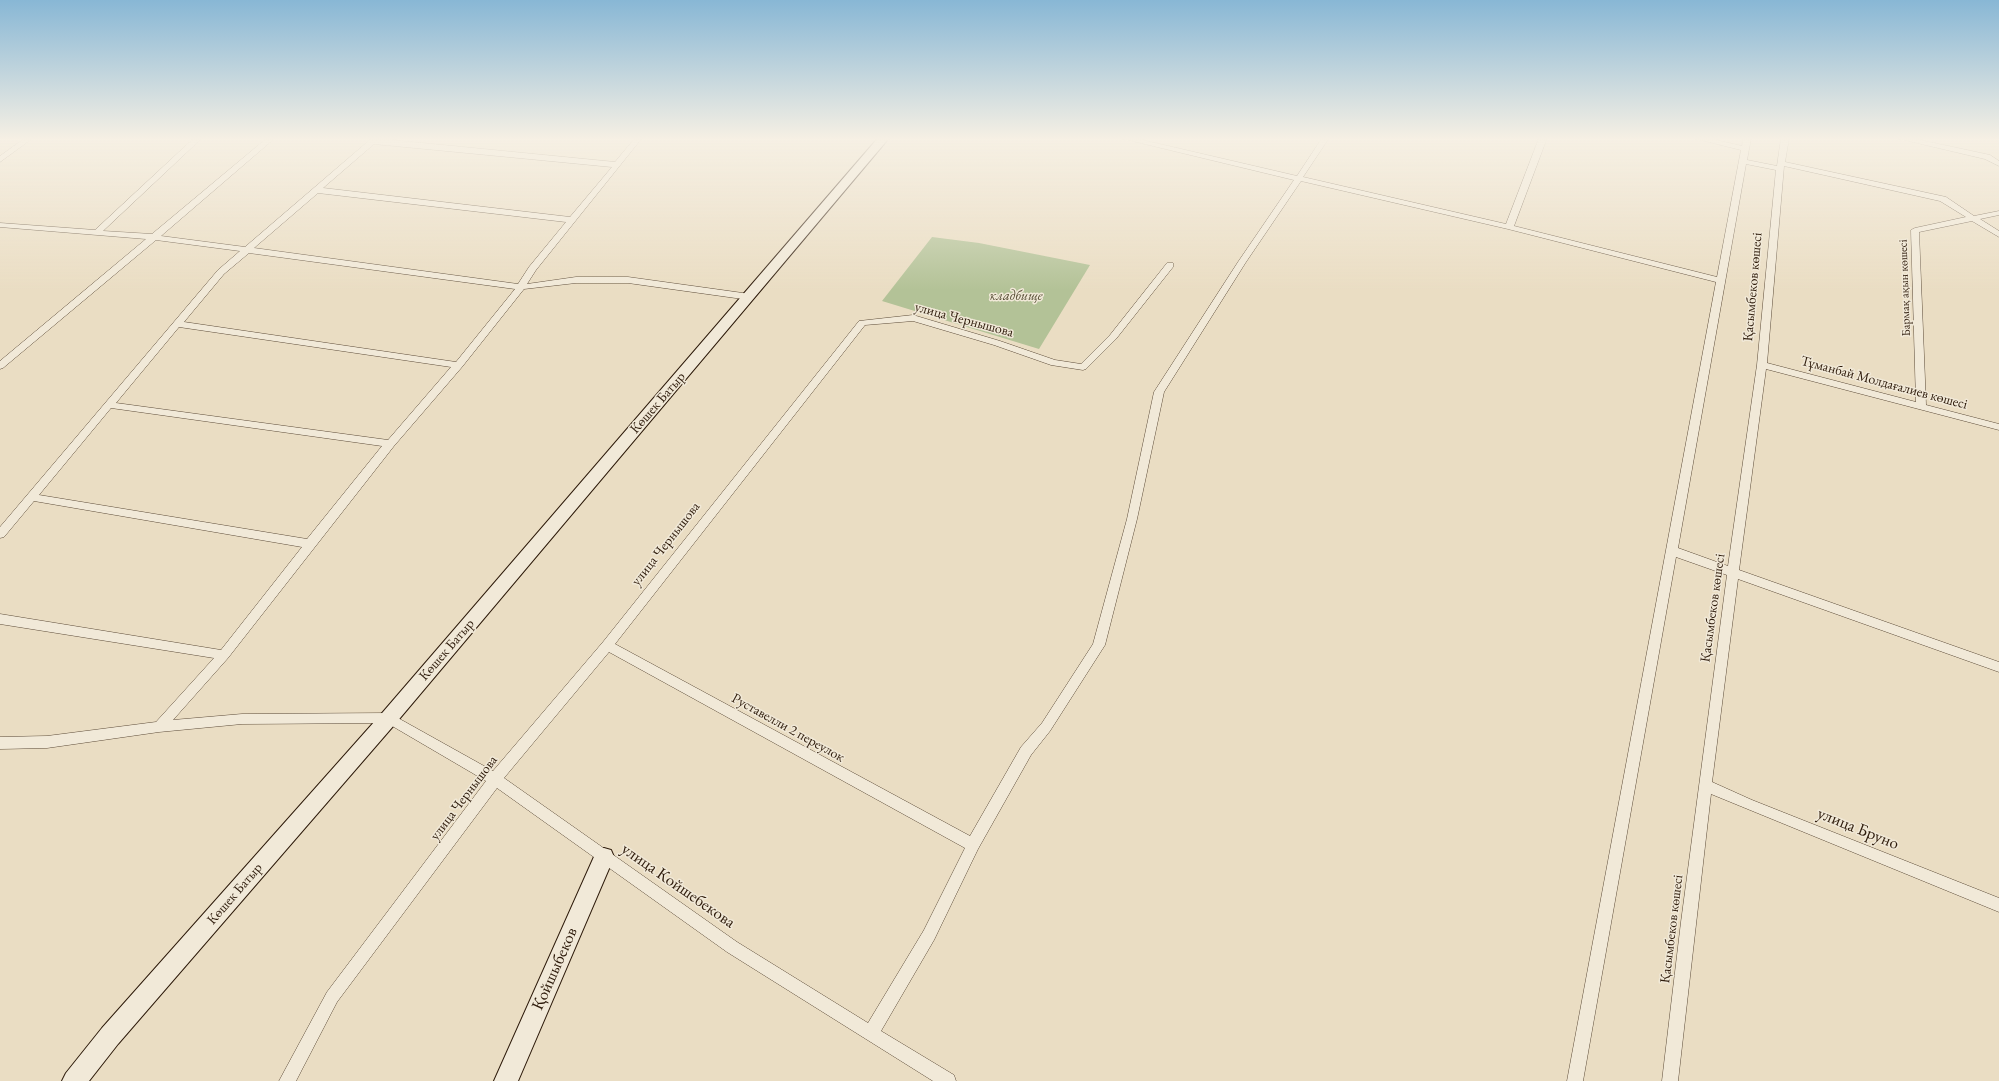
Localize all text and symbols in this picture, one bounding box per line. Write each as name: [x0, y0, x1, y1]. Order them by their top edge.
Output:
street label: Қасымбеков көшесі: [1740, 232, 1766, 342]
street label: Бармақ ақын көшесі: [1896, 239, 1914, 337]
park label: кладбище: [989, 288, 1043, 304]
street label: улица Чернышова: [913, 299, 1015, 341]
street label: Тұманбай Молдағалиев көшесі: [1799, 353, 1969, 413]
street label: Көшек Батыр: [627, 369, 689, 437]
street label: улица Чернышова: [628, 499, 704, 589]
street label: Қасымбеков көшесі: [1697, 553, 1729, 663]
street label: Көшек Батыр: [416, 616, 478, 684]
street label: Руставелли 2 переулок: [729, 690, 847, 766]
street label: улица Чернышова: [427, 752, 501, 844]
street label: улица Бруно: [1814, 803, 1902, 855]
street label: улица Койшебекова: [617, 839, 739, 933]
street label: Көшек Батыр: [204, 860, 266, 928]
street label: Қасымбеков көшесі: [1657, 874, 1687, 984]
street label: Қойшыбеков: [528, 924, 582, 1014]

